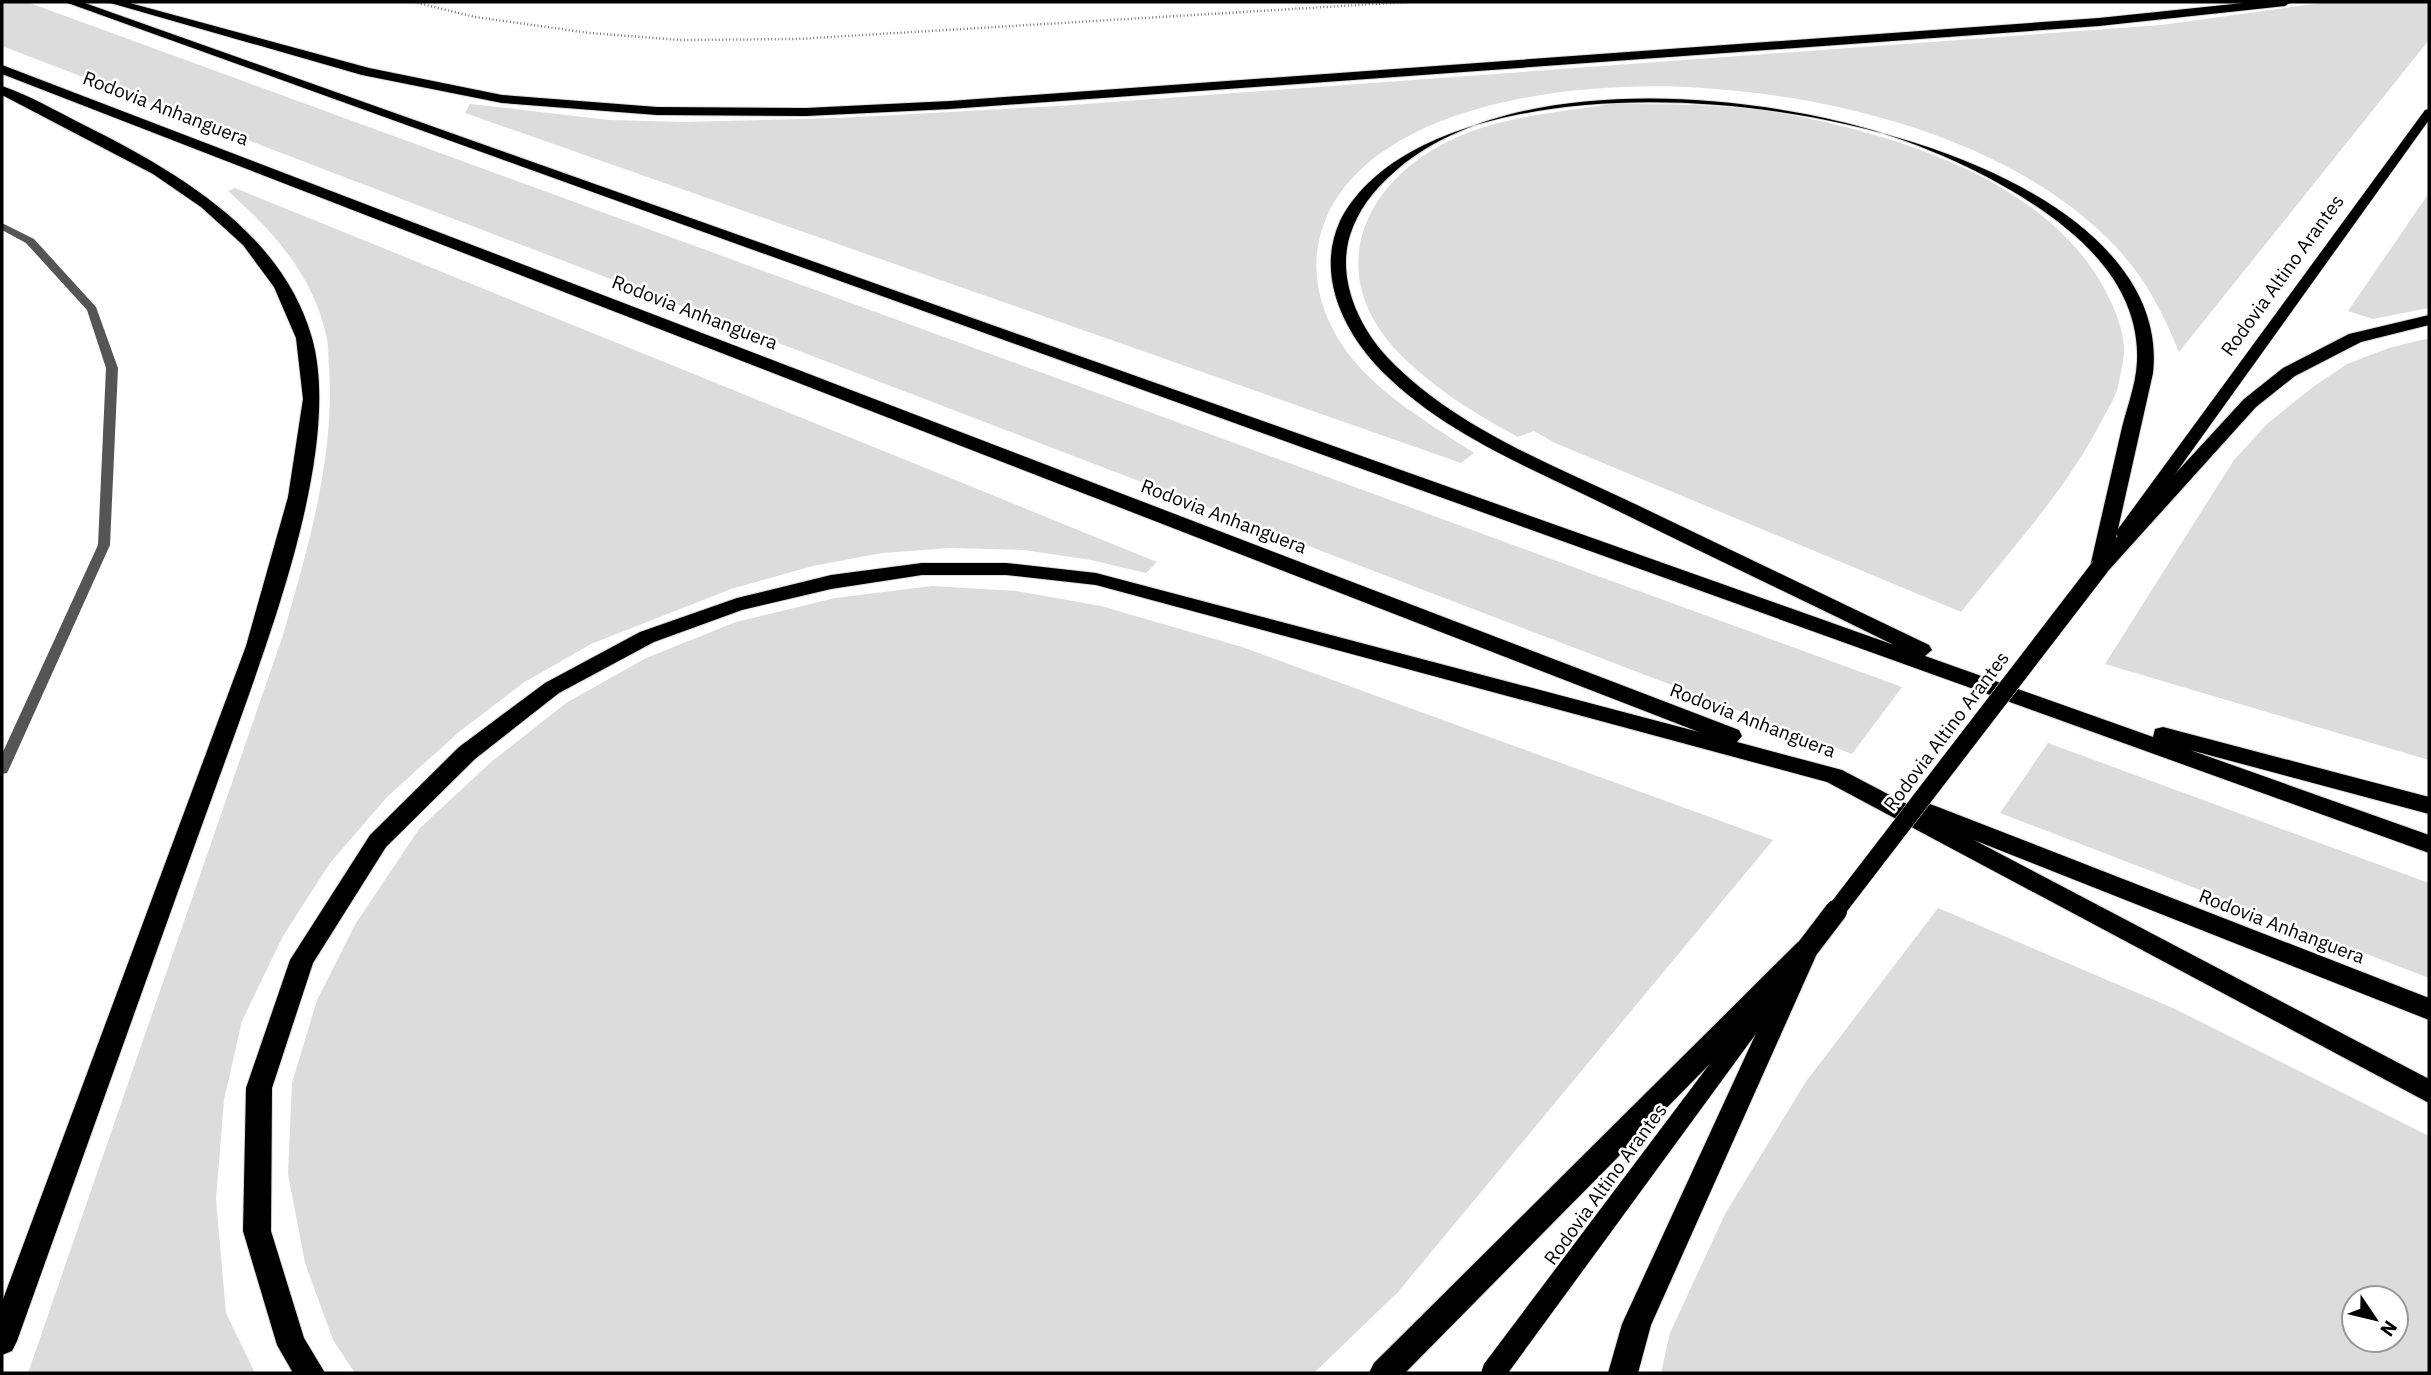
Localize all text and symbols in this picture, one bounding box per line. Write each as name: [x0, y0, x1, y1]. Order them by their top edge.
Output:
street label: Rodovia Anhanguera: [80, 65, 252, 151]
street label: Rodovia Altino Arantes: [2215, 190, 2349, 360]
street label: Rodovia Anhanguera: [609, 269, 781, 355]
street label: Rodovia Anhanguera: [1138, 473, 1310, 559]
street label: Rodovia Altino Arantes: [1878, 646, 2014, 816]
street label: Rodovia Anhanguera: [1667, 677, 1839, 763]
street label: Rodovia Anhanguera: [2196, 883, 2368, 969]
street label: Rodovia Altino Arantes: [1538, 1099, 1672, 1269]
north arrow: [2340, 1284, 2410, 1354]
text: N: [2375, 1316, 2403, 1341]

